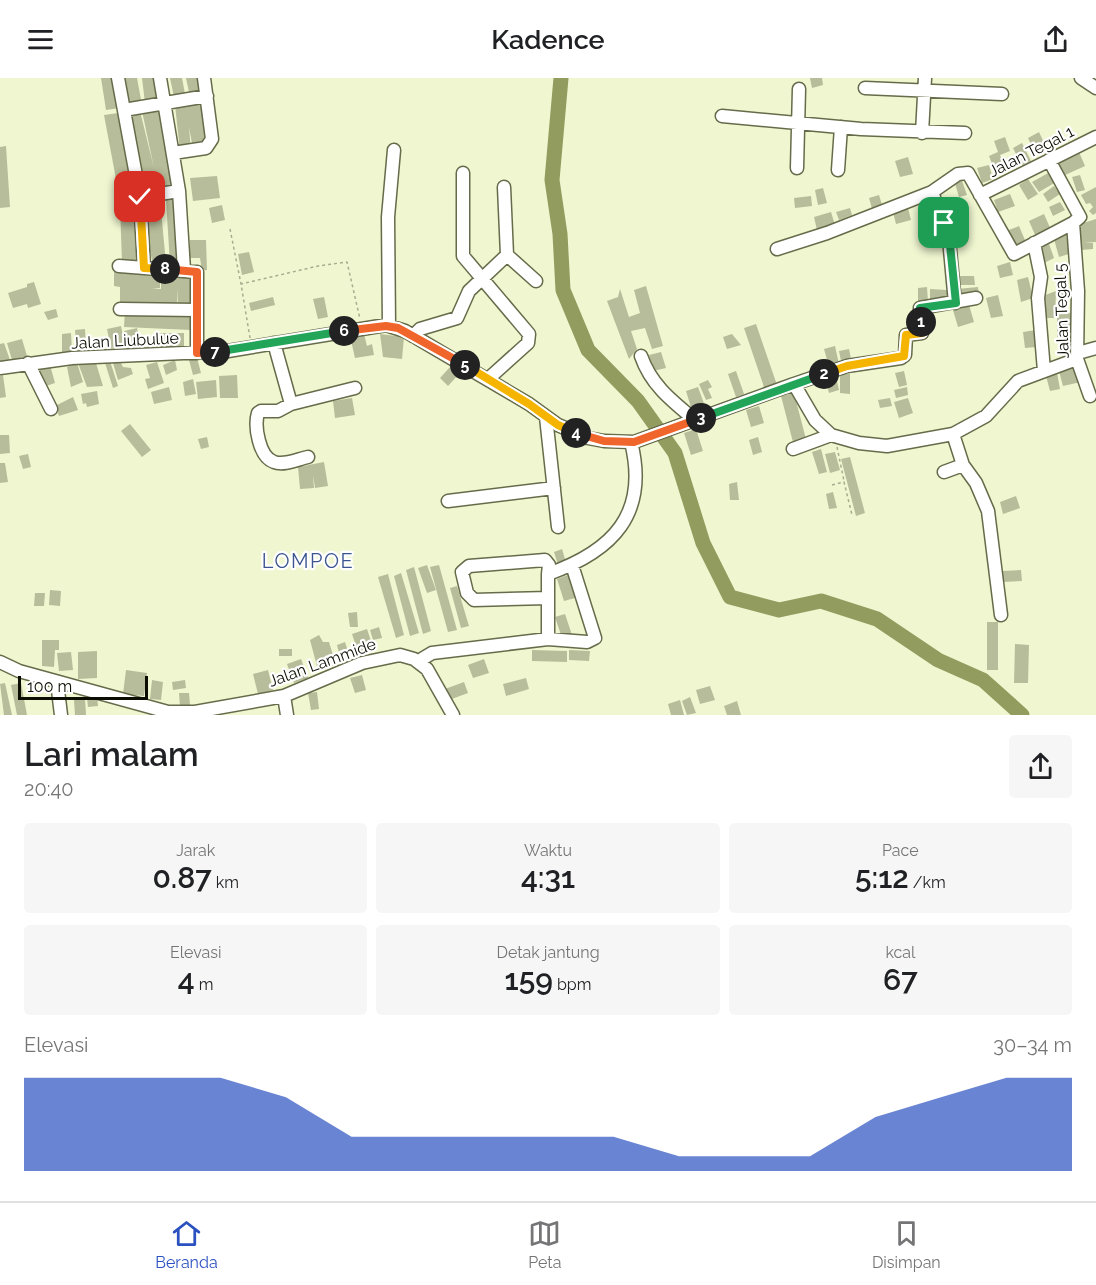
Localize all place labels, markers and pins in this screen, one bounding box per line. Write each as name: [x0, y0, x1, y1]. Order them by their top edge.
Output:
pin: [114, 171, 165, 222]
pin: [918, 197, 969, 248]
pin: 8: [150, 254, 180, 284]
pin: 1: [906, 307, 936, 337]
pin: 6: [329, 316, 359, 346]
pin: 7: [200, 337, 230, 367]
pin: 5: [450, 350, 480, 380]
pin: 2: [809, 359, 839, 389]
pin: 3: [686, 403, 716, 433]
pin: 4: [561, 418, 591, 448]

